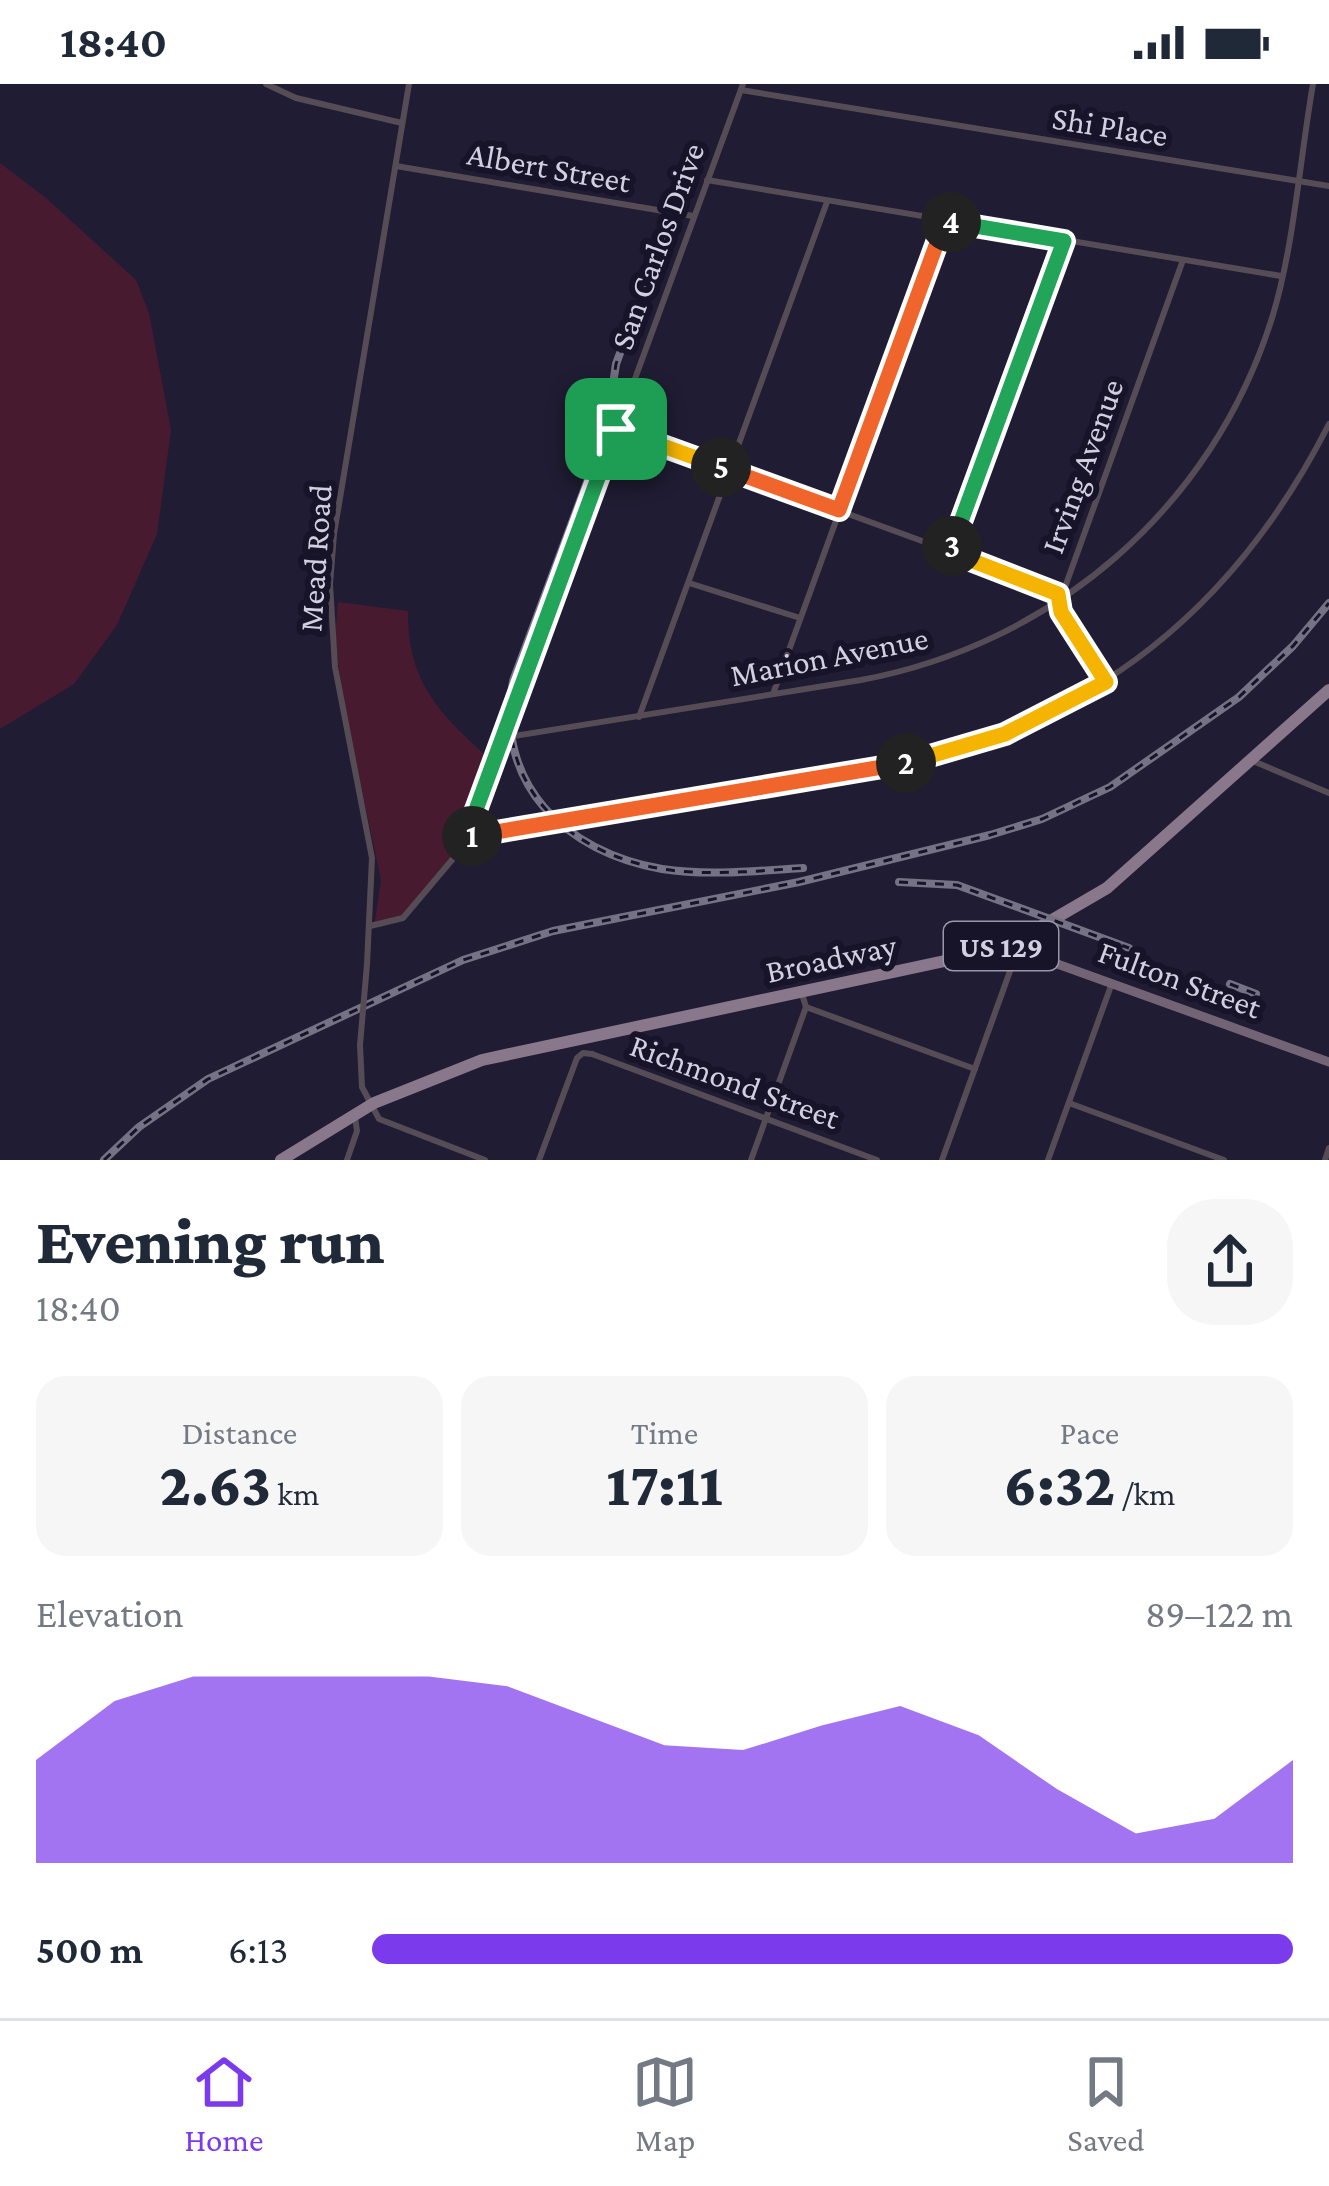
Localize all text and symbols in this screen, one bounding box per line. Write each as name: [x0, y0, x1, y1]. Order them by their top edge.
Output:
text: 18:40: [60, 17, 167, 67]
street label: Shi Place: [1050, 99, 1170, 153]
street label: Albert Street: [465, 134, 635, 200]
street label: San Carlos Drive: [603, 138, 711, 354]
pin: 4: [921, 192, 981, 252]
text: 4: [942, 203, 960, 240]
street label: Irving Avenue: [1033, 374, 1131, 558]
pin: [565, 378, 667, 480]
icon: arrive: [583, 396, 649, 462]
pin: 5: [691, 437, 751, 497]
text: 5: [713, 448, 729, 485]
street label: Mead Road: [291, 483, 339, 633]
pin: 3: [922, 516, 982, 576]
text: 3: [944, 527, 960, 564]
street label: Marion Avenue: [727, 619, 931, 693]
pin: 2: [876, 733, 936, 793]
text: 2: [898, 744, 914, 781]
pin: 1: [442, 806, 502, 866]
text: 1: [466, 817, 478, 854]
road number: US 129: [944, 922, 1058, 970]
street label: Broadway: [762, 926, 900, 990]
street label: Fulton Street: [1094, 933, 1267, 1026]
street label: Richmond Street: [625, 1026, 846, 1136]
button: share: [1167, 1199, 1293, 1325]
text: Evening run: [36, 1204, 385, 1277]
text: 18:40: [36, 1286, 121, 1329]
text: Distance: [182, 1414, 297, 1451]
text: Time: [631, 1414, 698, 1451]
text: Pace: [1060, 1414, 1119, 1451]
text: 2.63: [160, 1451, 271, 1518]
text: 17:11: [606, 1451, 723, 1518]
text: 6:32: [1003, 1451, 1115, 1518]
text: km: [271, 1475, 319, 1512]
text: /km: [1115, 1475, 1176, 1512]
text: Elevation: [36, 1592, 184, 1635]
text: 89–122 m: [1145, 1592, 1293, 1635]
text: 500 m: [36, 1928, 143, 1971]
text: 6:13: [228, 1928, 288, 1971]
tab: Home: [184, 2049, 263, 2158]
tab: Map: [632, 2049, 698, 2158]
tab: Saved: [1067, 2049, 1145, 2158]

